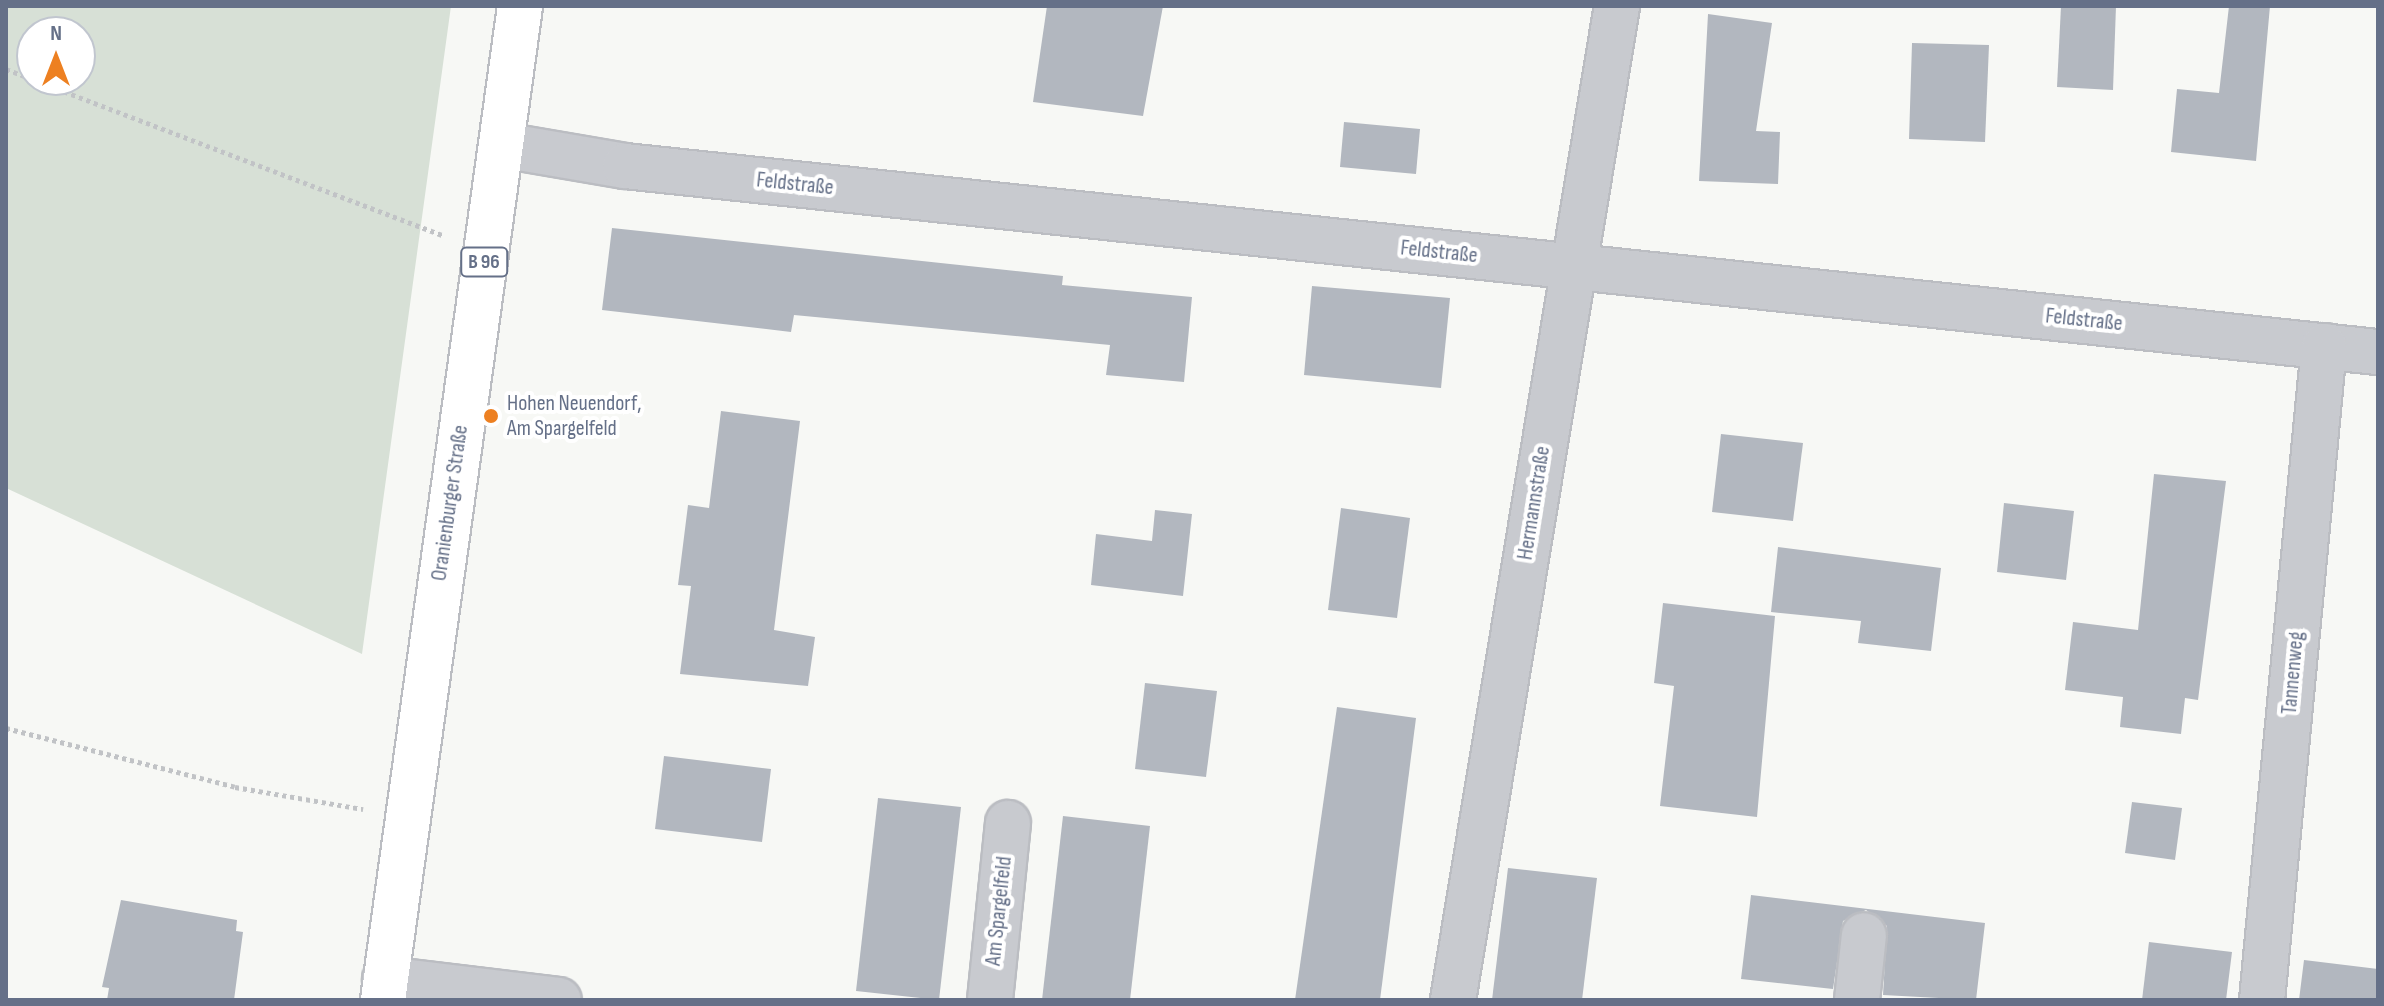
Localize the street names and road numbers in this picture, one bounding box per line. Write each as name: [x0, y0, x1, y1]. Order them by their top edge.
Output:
street label: Feldstraße: [755, 167, 835, 201]
street label: Feldstraße: [1399, 235, 1479, 269]
road number: B 96: [460, 246, 508, 278]
street label: Feldstraße: [2044, 303, 2124, 337]
street label: Oranienburger Straße: [426, 423, 474, 583]
street label: Hermannstraße: [1512, 444, 1556, 562]
street label: Tannenweg: [2276, 631, 2310, 715]
street label: Am Spargelfeld: [980, 855, 1018, 967]

